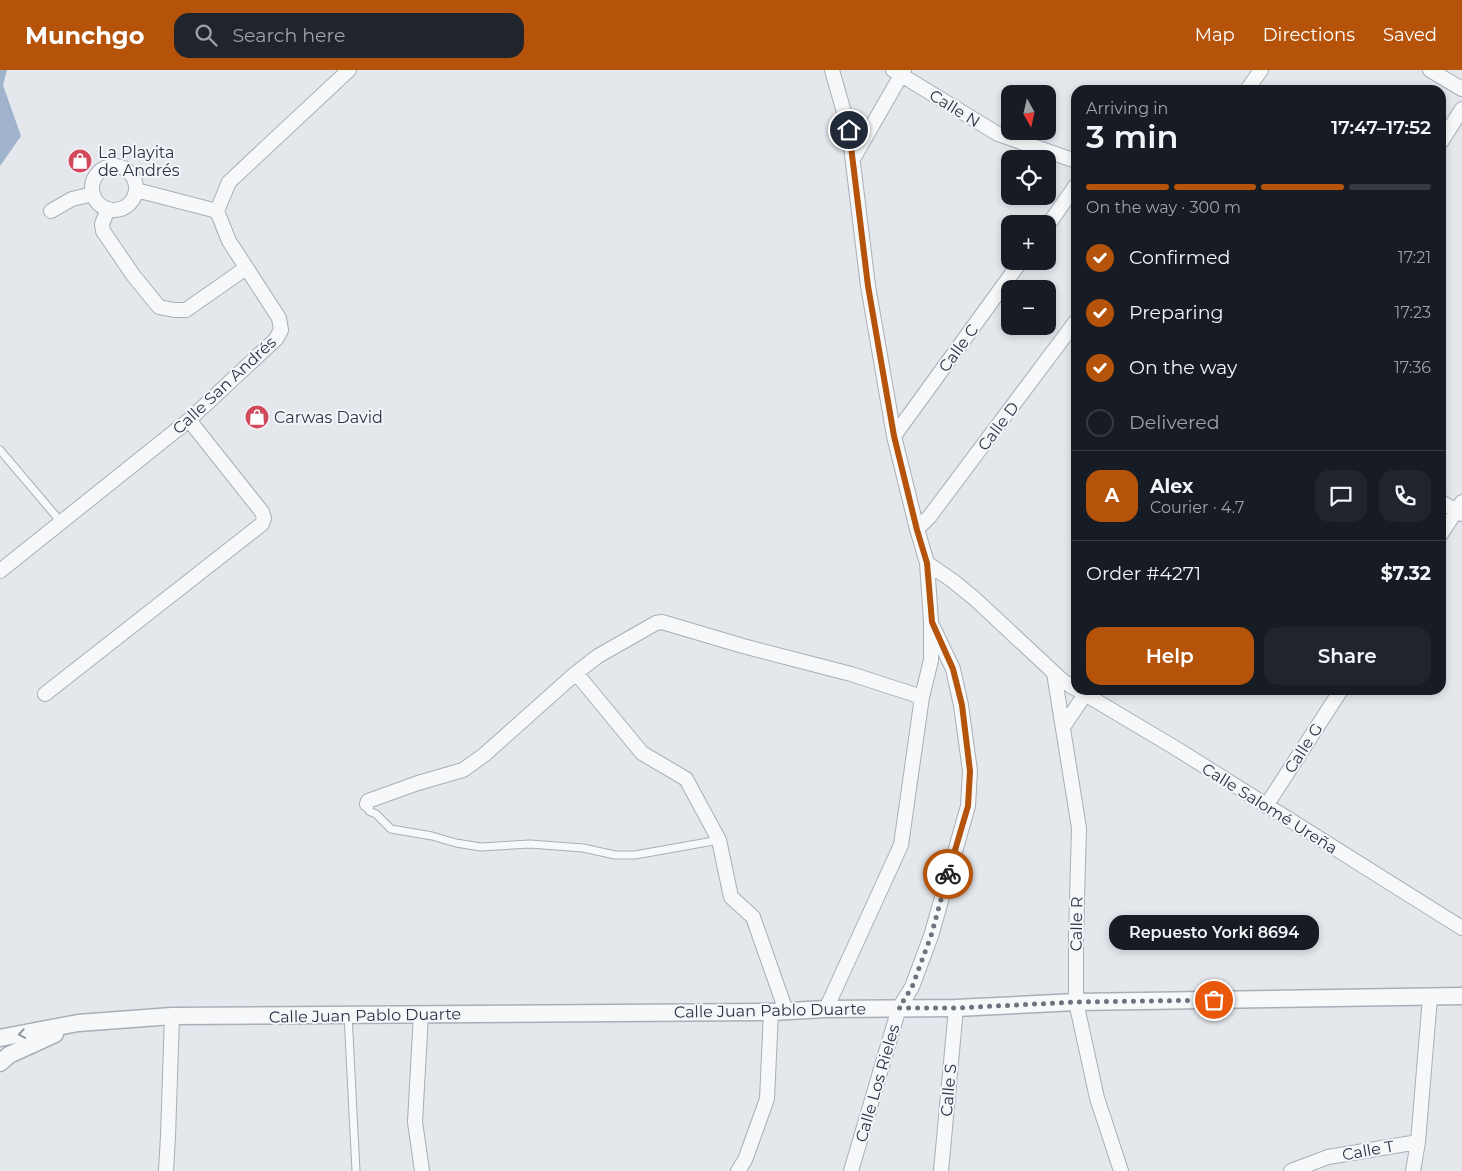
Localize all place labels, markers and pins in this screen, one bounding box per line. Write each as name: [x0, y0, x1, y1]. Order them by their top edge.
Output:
pin: [828, 109, 870, 151]
place label: La Playita de Andrés: [98, 143, 180, 180]
shop icon: La Playita de Andrés: [67, 148, 93, 174]
shop icon: Carwas David: [244, 404, 270, 430]
place label: Carwas David: [274, 408, 383, 427]
callout: Repuesto Yorki 8694: [1109, 915, 1319, 950]
pin: [1193, 979, 1235, 1021]

